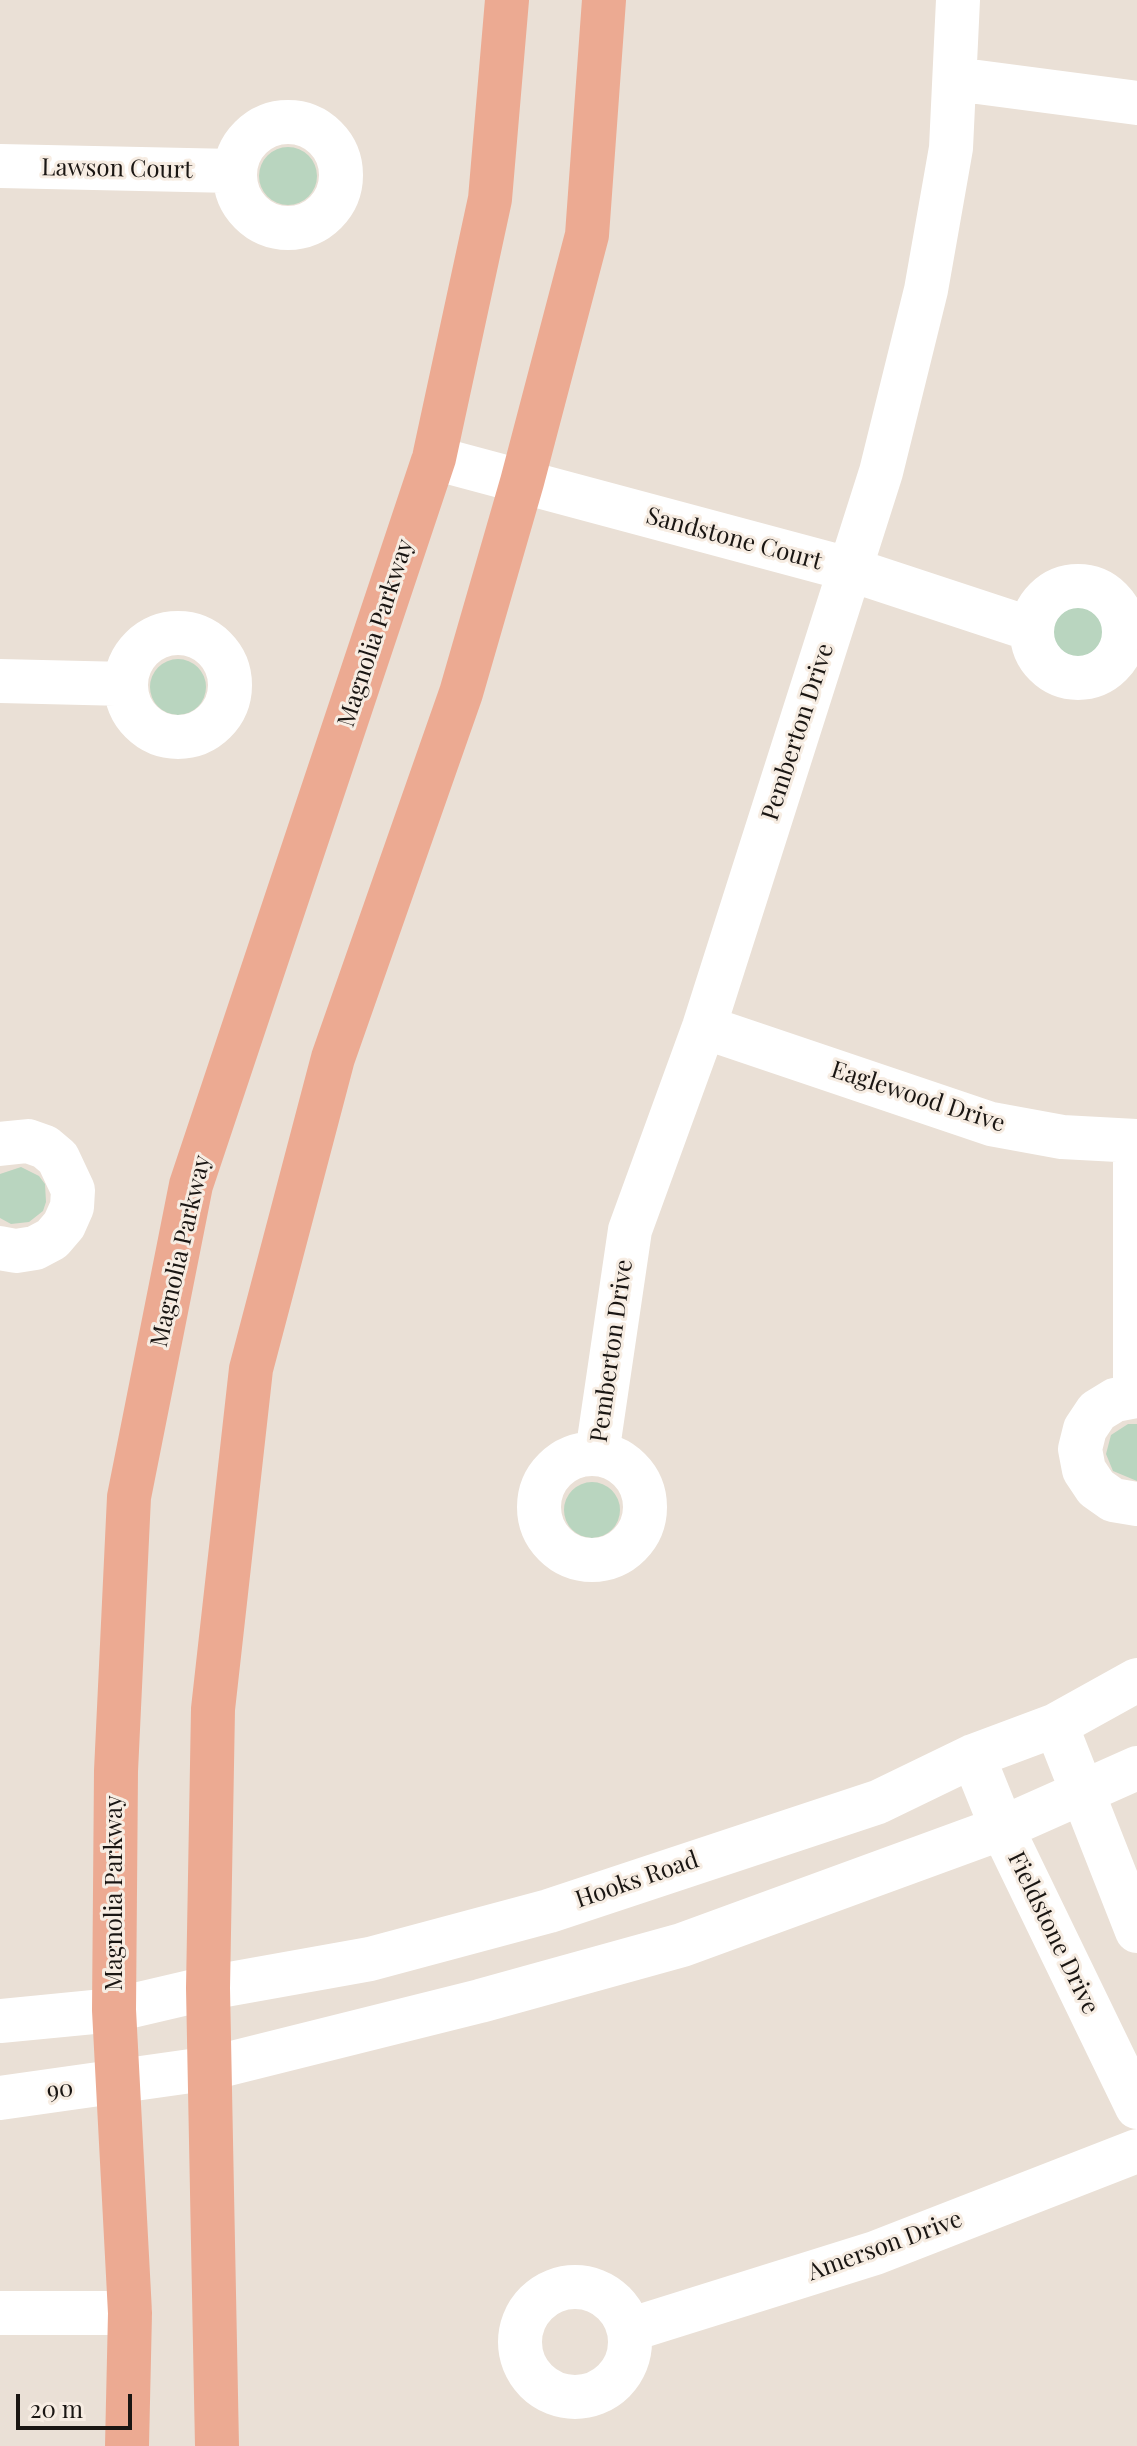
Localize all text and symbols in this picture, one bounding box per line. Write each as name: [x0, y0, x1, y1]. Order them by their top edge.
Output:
street label: Lawson Court: [41, 153, 193, 185]
street label: Sandstone Court: [643, 502, 825, 576]
street label: Magnolia Parkway: [332, 535, 420, 731]
street label: Pemberton Drive: [756, 640, 840, 824]
street label: Eaglewood Drive: [827, 1055, 1009, 1139]
street label: Magnolia Parkway: [145, 1152, 217, 1350]
street label: Pemberton Drive: [585, 1258, 639, 1444]
street label: Magnolia Parkway: [101, 1795, 129, 1991]
street label: Hooks Road: [572, 1845, 702, 1915]
street label: Fieldstone Drive: [1001, 1847, 1105, 2019]
street label: 90: [45, 2074, 75, 2106]
street label: Amerson Drive: [804, 2205, 966, 2287]
scale bar: [20, 2378, 136, 2428]
text: 20 m: [30, 2392, 83, 2424]

